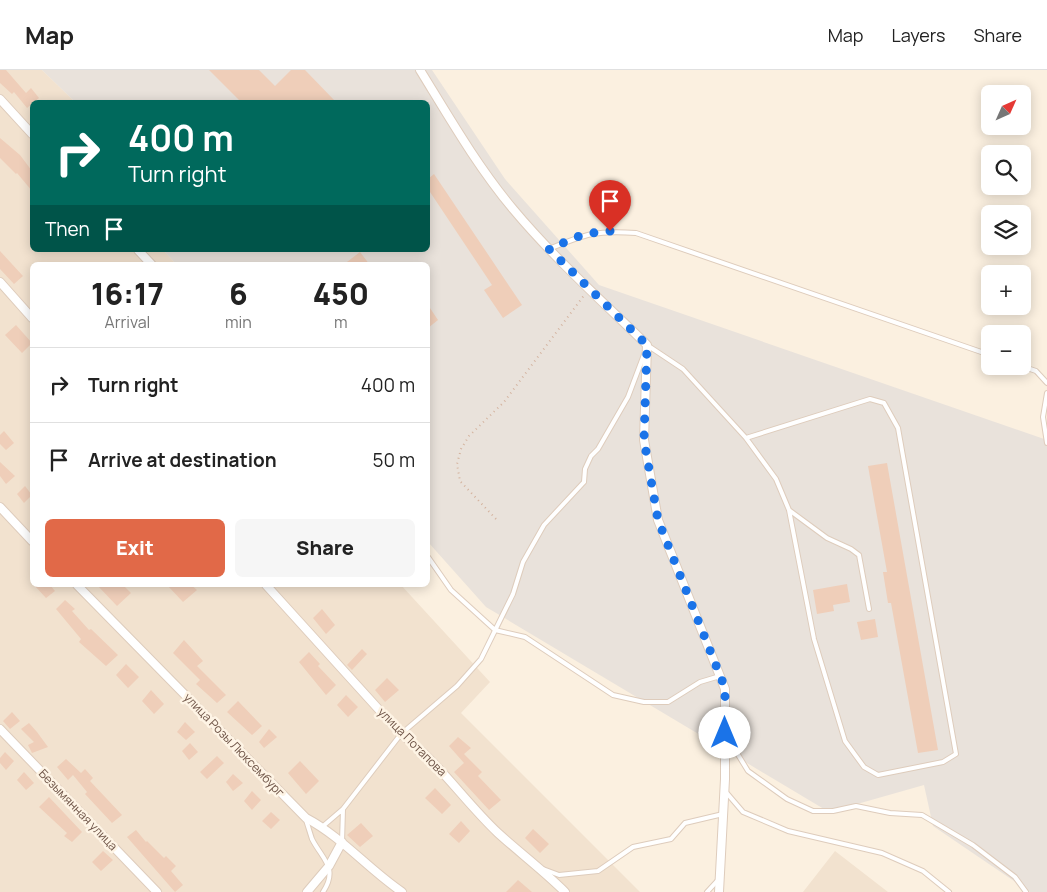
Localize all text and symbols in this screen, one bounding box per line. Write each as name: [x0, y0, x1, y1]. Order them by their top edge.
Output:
text: Map: [25, 18, 74, 51]
text: Map: [828, 23, 863, 47]
text: Layers: [891, 23, 945, 47]
text: Share: [973, 23, 1022, 47]
north arrow: [981, 85, 1031, 135]
map controls: [981, 85, 1031, 375]
text: 400 m: [128, 114, 234, 162]
icon: right: [45, 120, 110, 185]
button: search: [981, 145, 1031, 195]
text: Turn right: [128, 159, 226, 189]
pin: [589, 180, 631, 231]
icon: arrive: [596, 187, 624, 215]
button: layers: [981, 205, 1031, 255]
icon: arrive: [100, 215, 128, 243]
text: Then: [45, 216, 90, 242]
button: +: [981, 265, 1031, 315]
text: 16:17: [91, 273, 164, 314]
text: 6: [229, 273, 248, 314]
text: 450: [313, 273, 369, 314]
text: Arrival: [105, 311, 150, 333]
text: min: [225, 311, 252, 333]
text: m: [334, 311, 348, 333]
button: −: [981, 325, 1031, 375]
icon: right: [45, 371, 73, 399]
text: Turn right: [88, 372, 178, 398]
text: 400 m: [361, 372, 415, 398]
icon: arrive: [45, 446, 73, 474]
text: Arrive at destination: [88, 447, 277, 473]
text: 50 m: [373, 447, 415, 473]
button: Exit: [45, 519, 225, 577]
button: Share: [235, 519, 415, 577]
street label: улица Розы Люксембург: [180, 689, 289, 801]
street label: улица Потапова: [374, 703, 451, 780]
position arrow: [698, 706, 750, 758]
street label: Безымянная улица: [35, 765, 122, 854]

